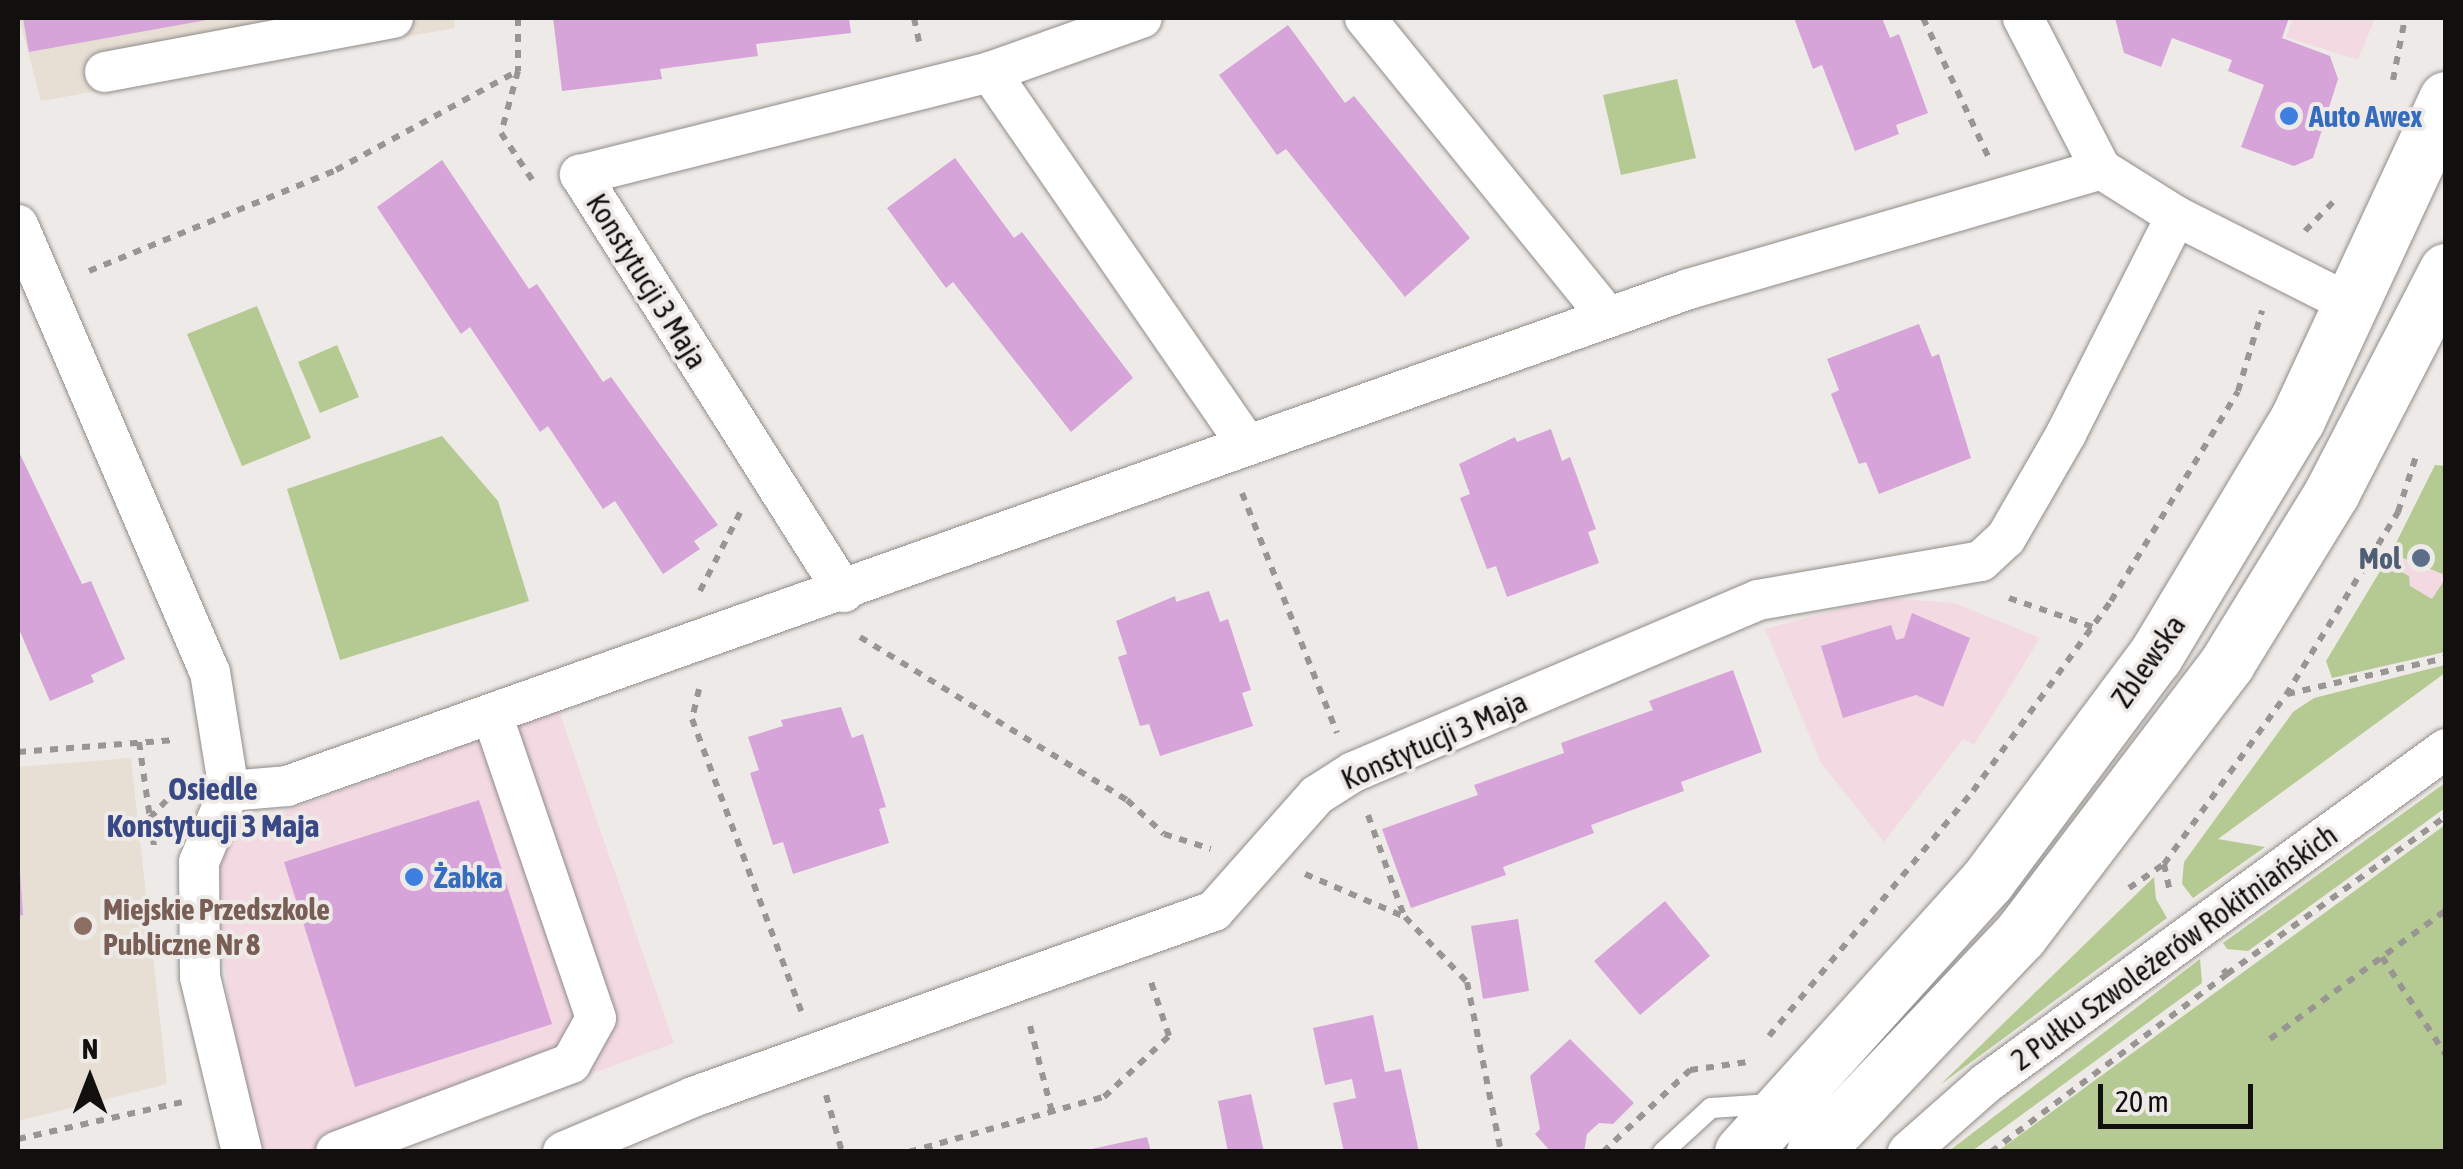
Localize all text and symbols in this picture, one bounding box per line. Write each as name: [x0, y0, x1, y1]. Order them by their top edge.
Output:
place label: Auto Awex: [2309, 98, 2422, 134]
marker: Auto Awex: [2278, 105, 2300, 127]
street label: Konstytucji 3 Maja: [579, 187, 715, 375]
place label: Mol: [2359, 540, 2401, 576]
marker: Mol: [2410, 547, 2432, 569]
street label: Zblewska: [2103, 608, 2193, 714]
street label: Konstytucji 3 Maja: [1336, 683, 1532, 797]
district label: Osiedle Konstytucji 3 Maja: [107, 771, 319, 846]
street label: 2 Pułku Szwoleżerów Rokitniańskich: [2004, 816, 2344, 1078]
place label: Żabka: [434, 859, 503, 895]
marker: Żabka: [403, 866, 425, 888]
place label: Miejskie Przedszkole Publiczne Nr 8: [103, 891, 330, 962]
marker: Miejskie Przedszkole Publiczne Nr 8: [72, 915, 94, 937]
north arrow: [40, 1029, 140, 1129]
text: N: [82, 1033, 98, 1065]
scale bar: [2103, 1064, 2258, 1126]
text: 20 m: [2115, 1084, 2169, 1118]

